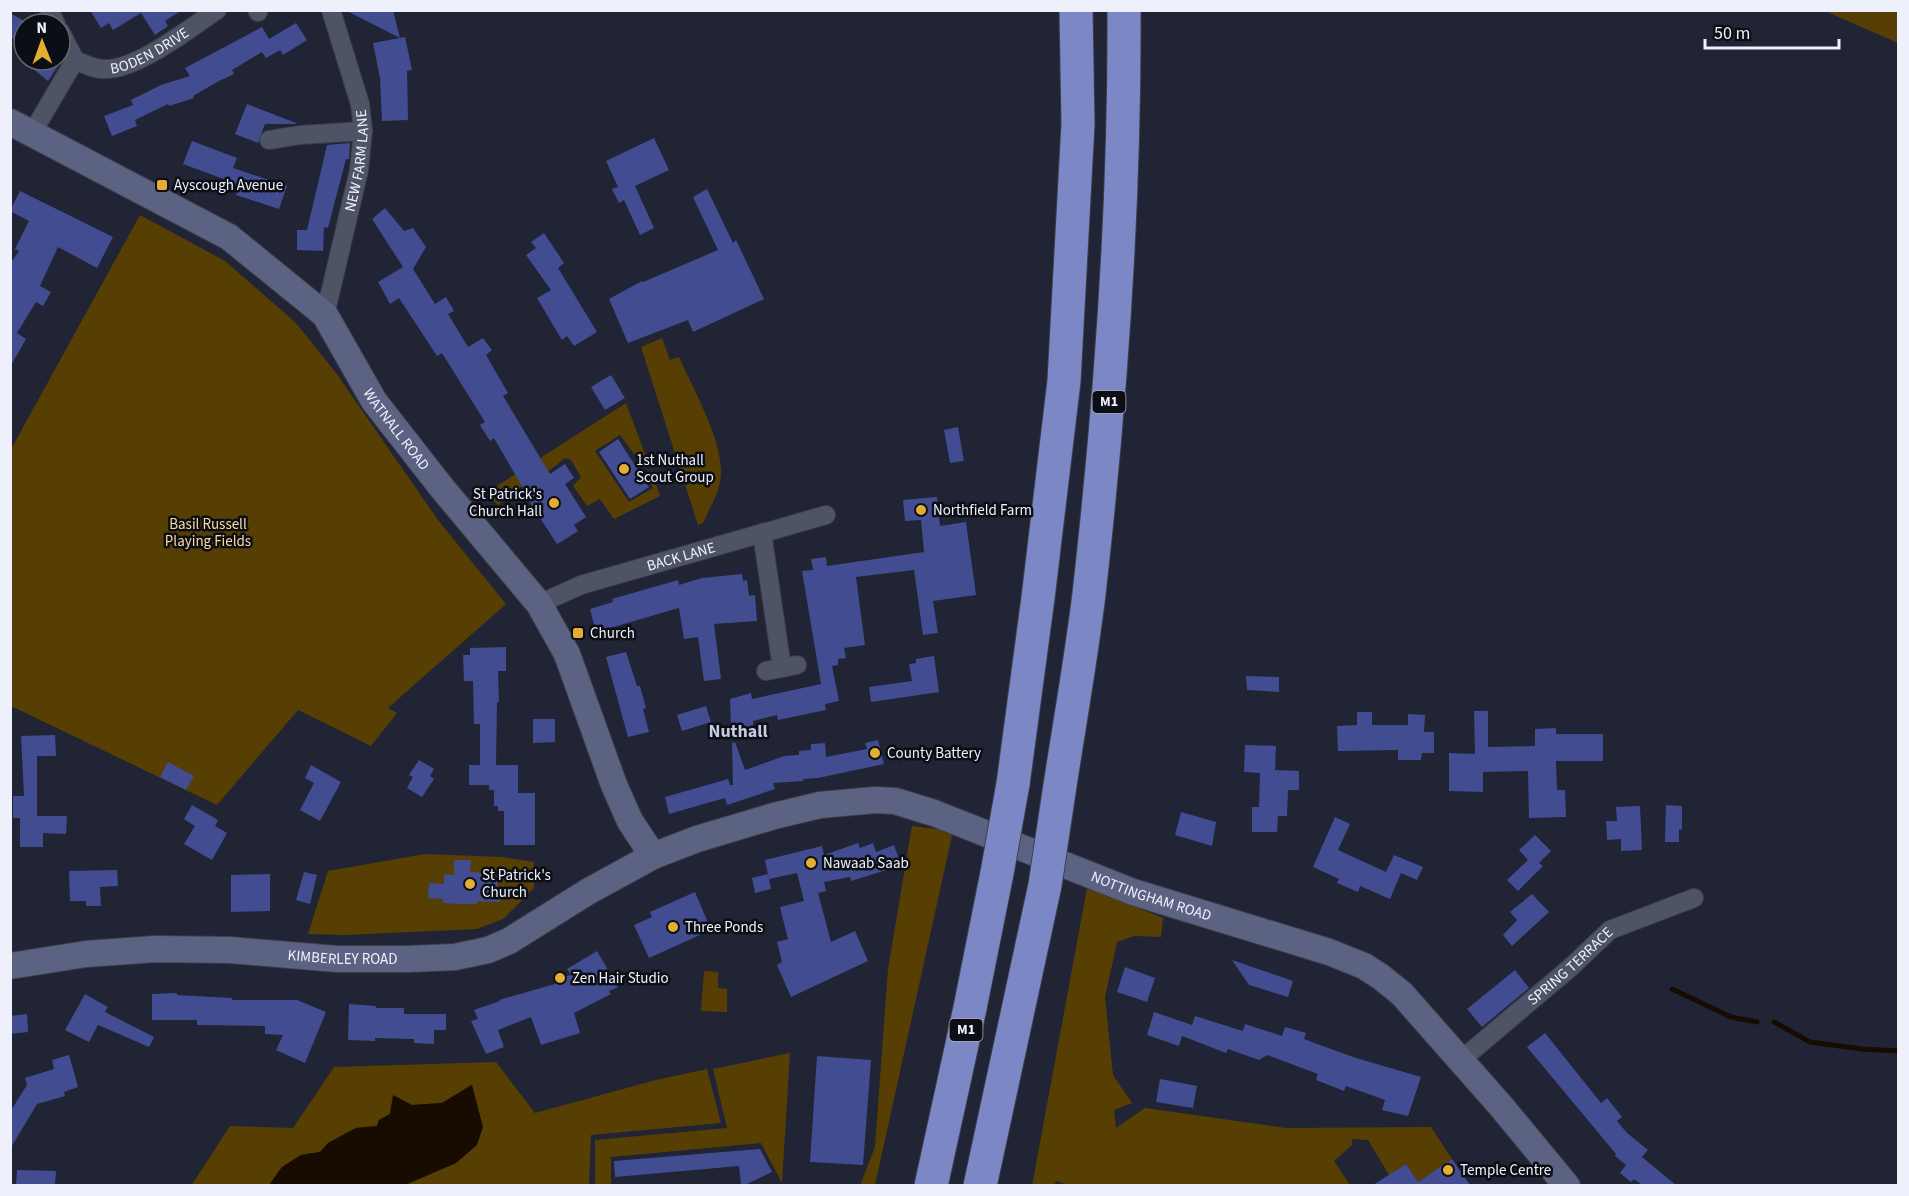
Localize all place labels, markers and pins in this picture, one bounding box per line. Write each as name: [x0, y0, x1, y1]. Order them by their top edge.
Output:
place label: Ayscough Avenue: [174, 175, 283, 196]
marker: Ayscough Avenue: [155, 178, 169, 192]
place label: 1st Nuthall Scout Group: [636, 450, 714, 488]
marker: 1st Nuthall Scout Group: [617, 462, 631, 476]
place label: St Patrick's Church Hall: [469, 484, 542, 522]
marker: St Patrick's Church Hall: [547, 496, 561, 510]
place label: Northfield Farm: [933, 500, 1032, 521]
marker: Northfield Farm: [914, 503, 928, 517]
place label: Church: [590, 623, 635, 644]
marker: Church: [571, 626, 585, 640]
place label: County Battery: [887, 743, 981, 764]
marker: County Battery: [868, 746, 882, 760]
place label: Nawaab Saab: [823, 853, 909, 874]
marker: Nawaab Saab: [804, 856, 818, 870]
place label: St Patrick's Church: [482, 865, 551, 903]
marker: St Patrick's Church: [463, 877, 477, 891]
place label: Three Ponds: [685, 917, 763, 938]
marker: Three Ponds: [666, 920, 680, 934]
place label: Zen Hair Studio: [572, 968, 669, 989]
marker: Zen Hair Studio: [553, 971, 567, 985]
place label: Temple Centre: [1460, 1160, 1551, 1181]
marker: Temple Centre: [1441, 1163, 1455, 1177]

